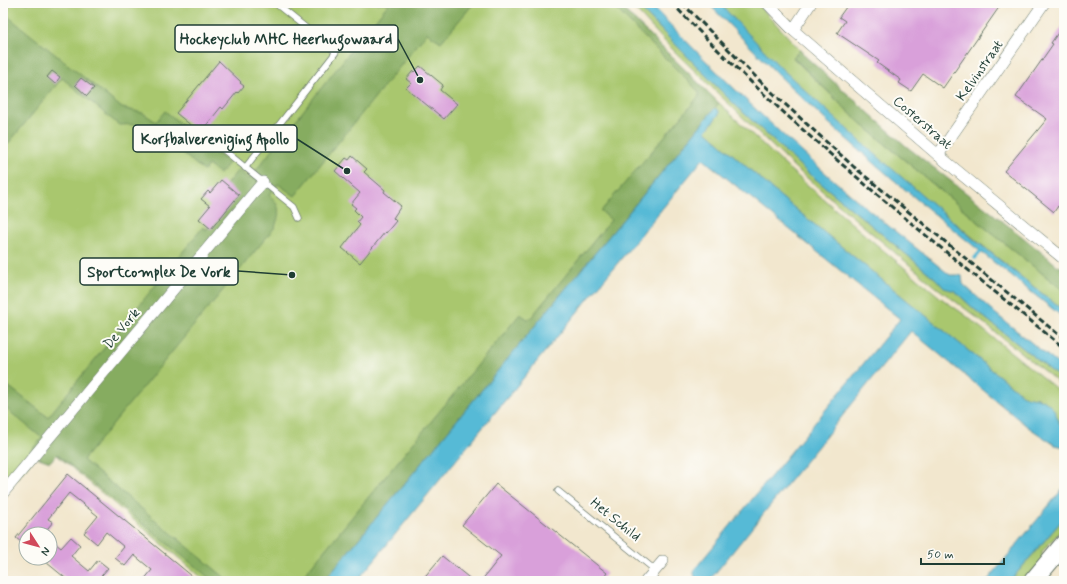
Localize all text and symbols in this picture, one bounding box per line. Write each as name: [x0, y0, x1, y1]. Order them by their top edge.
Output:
callout: Hockeyclub MHC Heerhugowaard: [175, 25, 398, 52]
text: Hockeyclub MHC Heerhugowaard: [180, 30, 393, 52]
street label: Kelvinstraat: [952, 36, 1007, 105]
street label: Costerstraat: [889, 92, 956, 153]
callout: Korfbalvereniging Apollo: [133, 125, 297, 152]
text: Korfbalvereniging Apollo: [141, 130, 289, 152]
callout: Sportcomplex De Vork: [80, 258, 238, 285]
text: Sportcomplex De Vork: [87, 263, 231, 283]
street label: De Vork: [99, 305, 144, 353]
street label: Het Schild: [586, 494, 644, 546]
north arrow: [18, 526, 58, 566]
scale bar: [921, 540, 1004, 566]
text: N: [37, 544, 53, 558]
text: 50 m: [927, 547, 954, 563]

